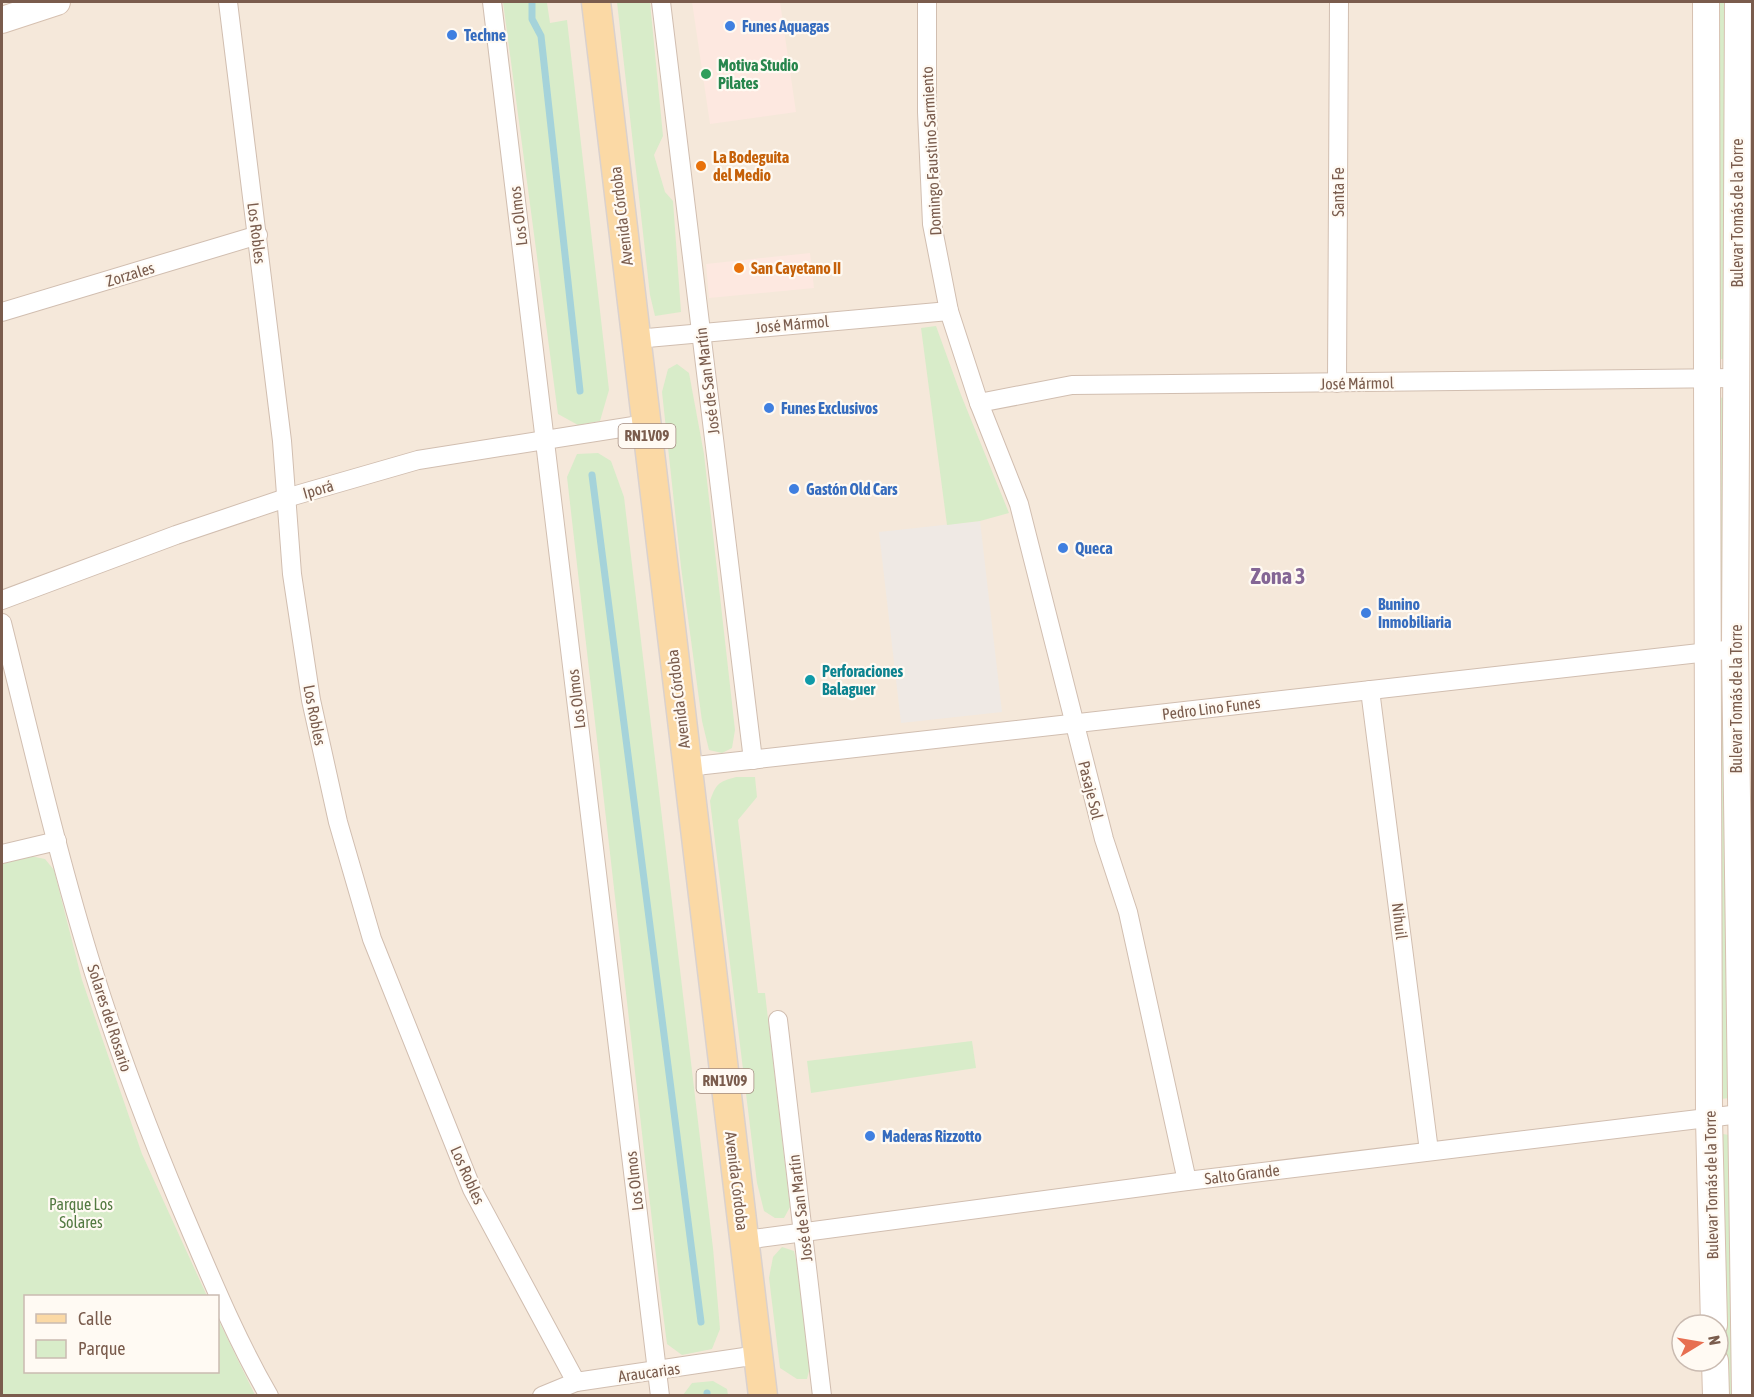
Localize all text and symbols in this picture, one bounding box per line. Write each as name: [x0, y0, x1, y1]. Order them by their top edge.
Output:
place label: Funes Aquagas: [742, 17, 829, 35]
marker: Funes Aquagas: [723, 19, 737, 33]
place label: Techne: [464, 26, 506, 44]
marker: Techne: [445, 28, 459, 42]
place label: Motiva Studio Pilates: [718, 56, 799, 92]
street label: Domingo Faustino Sarmiento: [918, 66, 945, 236]
marker: Motiva Studio Pilates: [699, 67, 713, 81]
street label: Bulevar Tomás de la Torre: [1728, 139, 1746, 287]
place label: La Bodeguita del Medio: [713, 148, 789, 184]
marker: La Bodeguita del Medio: [694, 159, 708, 173]
street label: Avenida Córdoba: [606, 165, 636, 267]
street label: Santa Fe: [1329, 167, 1347, 217]
street label: Los Olmos: [505, 185, 531, 247]
street label: Los Robles: [244, 201, 270, 265]
street label: Zorzales: [104, 258, 157, 290]
place label: San Cayetano II: [751, 259, 841, 277]
marker: San Cayetano II: [732, 261, 746, 275]
street label: José Mármol: [754, 312, 830, 336]
street label: José de San Martín: [692, 326, 722, 436]
street label: José Mármol: [1320, 373, 1395, 393]
place label: Funes Exclusivos: [781, 399, 878, 417]
marker: Funes Exclusivos: [762, 401, 776, 415]
road number: RN1V09: [618, 424, 676, 448]
street label: Iporá: [301, 476, 336, 503]
place label: Gastón Old Cars: [806, 480, 898, 498]
marker: Gastón Old Cars: [787, 482, 801, 496]
place label: Queca: [1075, 539, 1113, 557]
marker: Queca: [1056, 541, 1070, 555]
district label: Zona 3: [1251, 563, 1305, 589]
place label: Bunino Inmobiliaria: [1378, 595, 1451, 631]
marker: Bunino Inmobiliaria: [1359, 606, 1373, 620]
street label: Bulevar Tomás de la Torre: [1727, 625, 1745, 773]
street label: Avenida Córdoba: [663, 648, 693, 750]
place label: Perforaciones Balaguer: [822, 662, 903, 698]
street label: Los Olmos: [563, 668, 589, 730]
marker: Perforaciones Balaguer: [803, 673, 817, 687]
street label: Los Robles: [300, 683, 330, 747]
street label: Pedro Lino Funes: [1161, 693, 1262, 723]
street label: Pasaje Sol: [1074, 759, 1107, 822]
street label: Nihuil: [1389, 902, 1411, 941]
street label: Solares del Rosario: [84, 962, 136, 1074]
road number: RN1V09: [696, 1069, 754, 1093]
street label: Bulevar Tomás de la Torre: [1701, 1110, 1721, 1260]
place label: Maderas Rizzotto: [882, 1127, 982, 1145]
marker: Maderas Rizzotto: [863, 1129, 877, 1143]
street label: Avenida Córdoba: [722, 1130, 752, 1232]
street label: Los Robles: [447, 1143, 489, 1207]
street label: Los Olmos: [621, 1150, 647, 1212]
street label: José de San Martín: [785, 1153, 815, 1263]
street label: Salto Grande: [1203, 1160, 1281, 1188]
park label: Parque Los Solares: [49, 1195, 113, 1231]
legend: [24, 1295, 219, 1373]
text: Calle: [78, 1308, 112, 1329]
north arrow: [1670, 1313, 1730, 1373]
text: N: [1705, 1334, 1724, 1346]
text: Parque: [78, 1338, 126, 1359]
street label: Araucarias: [617, 1359, 681, 1385]

